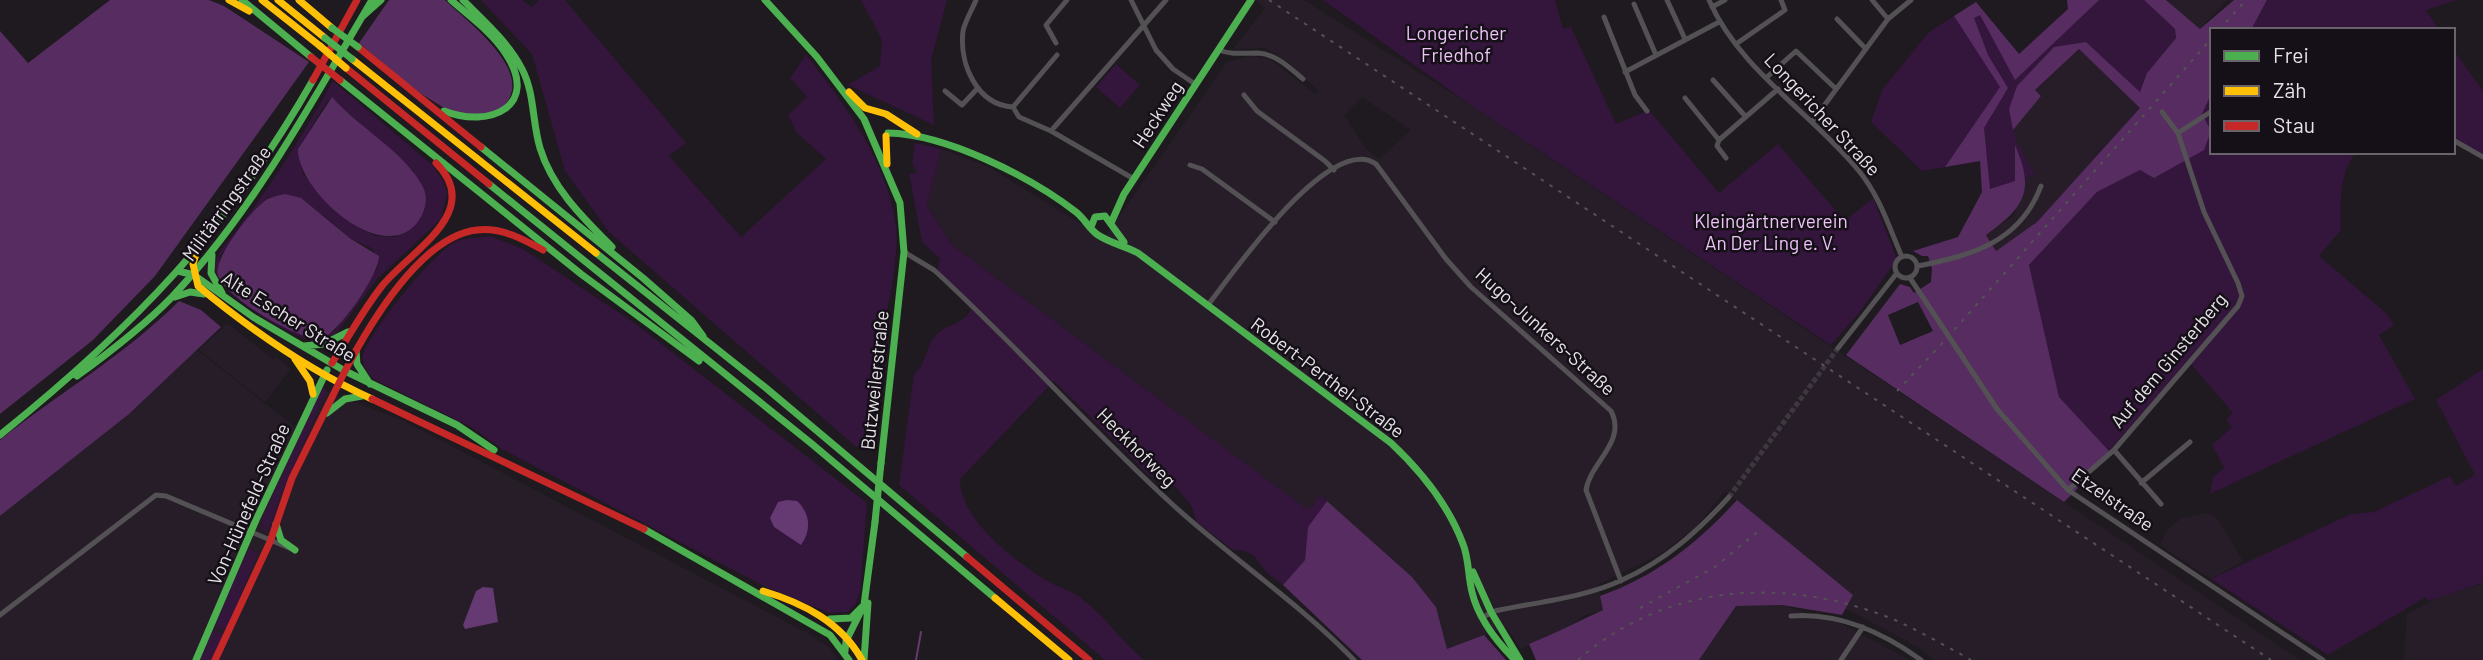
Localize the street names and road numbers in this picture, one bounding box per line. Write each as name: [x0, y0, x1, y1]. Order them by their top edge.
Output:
street label: Longericher Straße: [1760, 48, 1886, 180]
street label: Heckweg: [1127, 76, 1187, 152]
street label: Militärringstraße: [177, 141, 275, 265]
street label: Hugo-Junkers-Straße: [1471, 262, 1621, 400]
street label: Alte Escher Straße: [218, 266, 360, 366]
street label: Auf dem Ginsterberg: [2105, 288, 2231, 432]
street label: Butzweilerstraße: [855, 309, 893, 451]
street label: Robert-Perthel-Straße: [1247, 312, 1409, 442]
street label: Heckhofweg: [1093, 403, 1181, 491]
street label: Von-Hünefeld-Straße: [202, 420, 294, 588]
street label: Etzelstraße: [2068, 462, 2158, 536]

